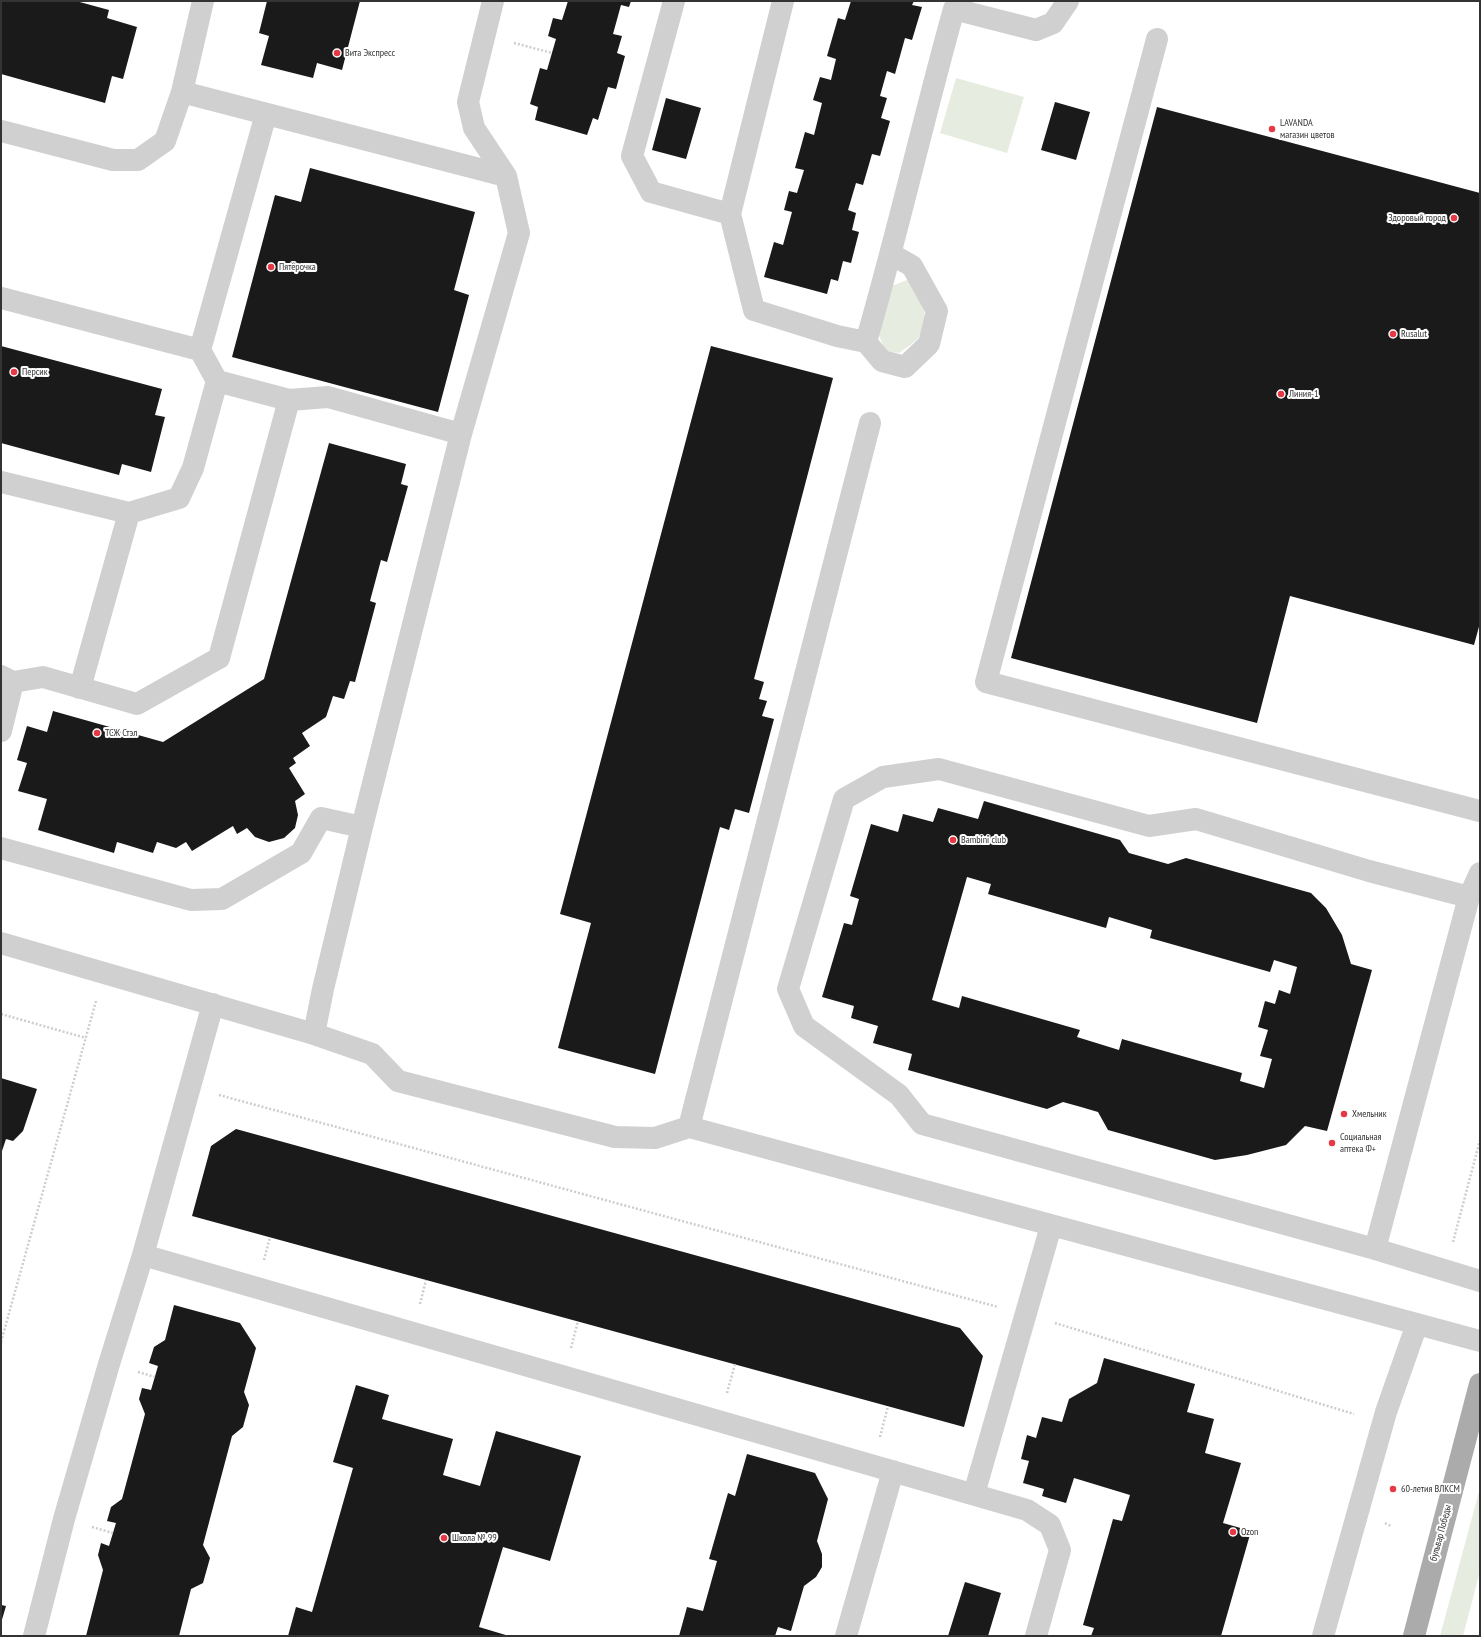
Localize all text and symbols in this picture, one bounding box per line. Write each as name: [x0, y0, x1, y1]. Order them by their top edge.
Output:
place label: Вита Экспресс: [345, 47, 395, 59]
marker: Вита Экспресс: [332, 48, 342, 58]
place label: LAVANDA магазин цветов: [1280, 117, 1335, 140]
marker: LAVANDA магазин цветов: [1267, 124, 1277, 134]
place label: Здоровый город: [1388, 212, 1446, 224]
marker: Здоровый город: [1449, 213, 1459, 223]
place label: Пятёрочка: [279, 261, 316, 273]
marker: Пятёрочка: [266, 262, 276, 272]
place label: Rusalut: [1401, 328, 1427, 340]
marker: Rusalut: [1388, 329, 1398, 339]
place label: Персик: [22, 366, 48, 378]
marker: Персик: [9, 367, 19, 377]
place label: Линия-1: [1289, 388, 1318, 400]
marker: Линия-1: [1276, 389, 1286, 399]
place label: ТСЖ Стэл: [105, 727, 137, 739]
marker: ТСЖ Стэл: [92, 728, 102, 738]
place label: Bambini club: [961, 834, 1006, 846]
marker: Bambini club: [948, 835, 958, 845]
place label: Хмельник: [1352, 1108, 1387, 1120]
marker: Хмельник: [1339, 1109, 1349, 1119]
place label: Социальная аптека Ф+: [1340, 1131, 1381, 1154]
marker: Социальная аптека Ф+: [1327, 1138, 1337, 1148]
place label: 60-летия ВЛКСМ: [1401, 1483, 1460, 1495]
marker: 60-летия ВЛКСМ: [1388, 1484, 1398, 1494]
street label: бульвар Победы: [1428, 1504, 1454, 1562]
place label: Ozon: [1241, 1526, 1259, 1538]
marker: Ozon: [1228, 1527, 1238, 1537]
place label: Школа № 99: [452, 1532, 497, 1544]
marker: Школа № 99: [439, 1533, 449, 1543]

